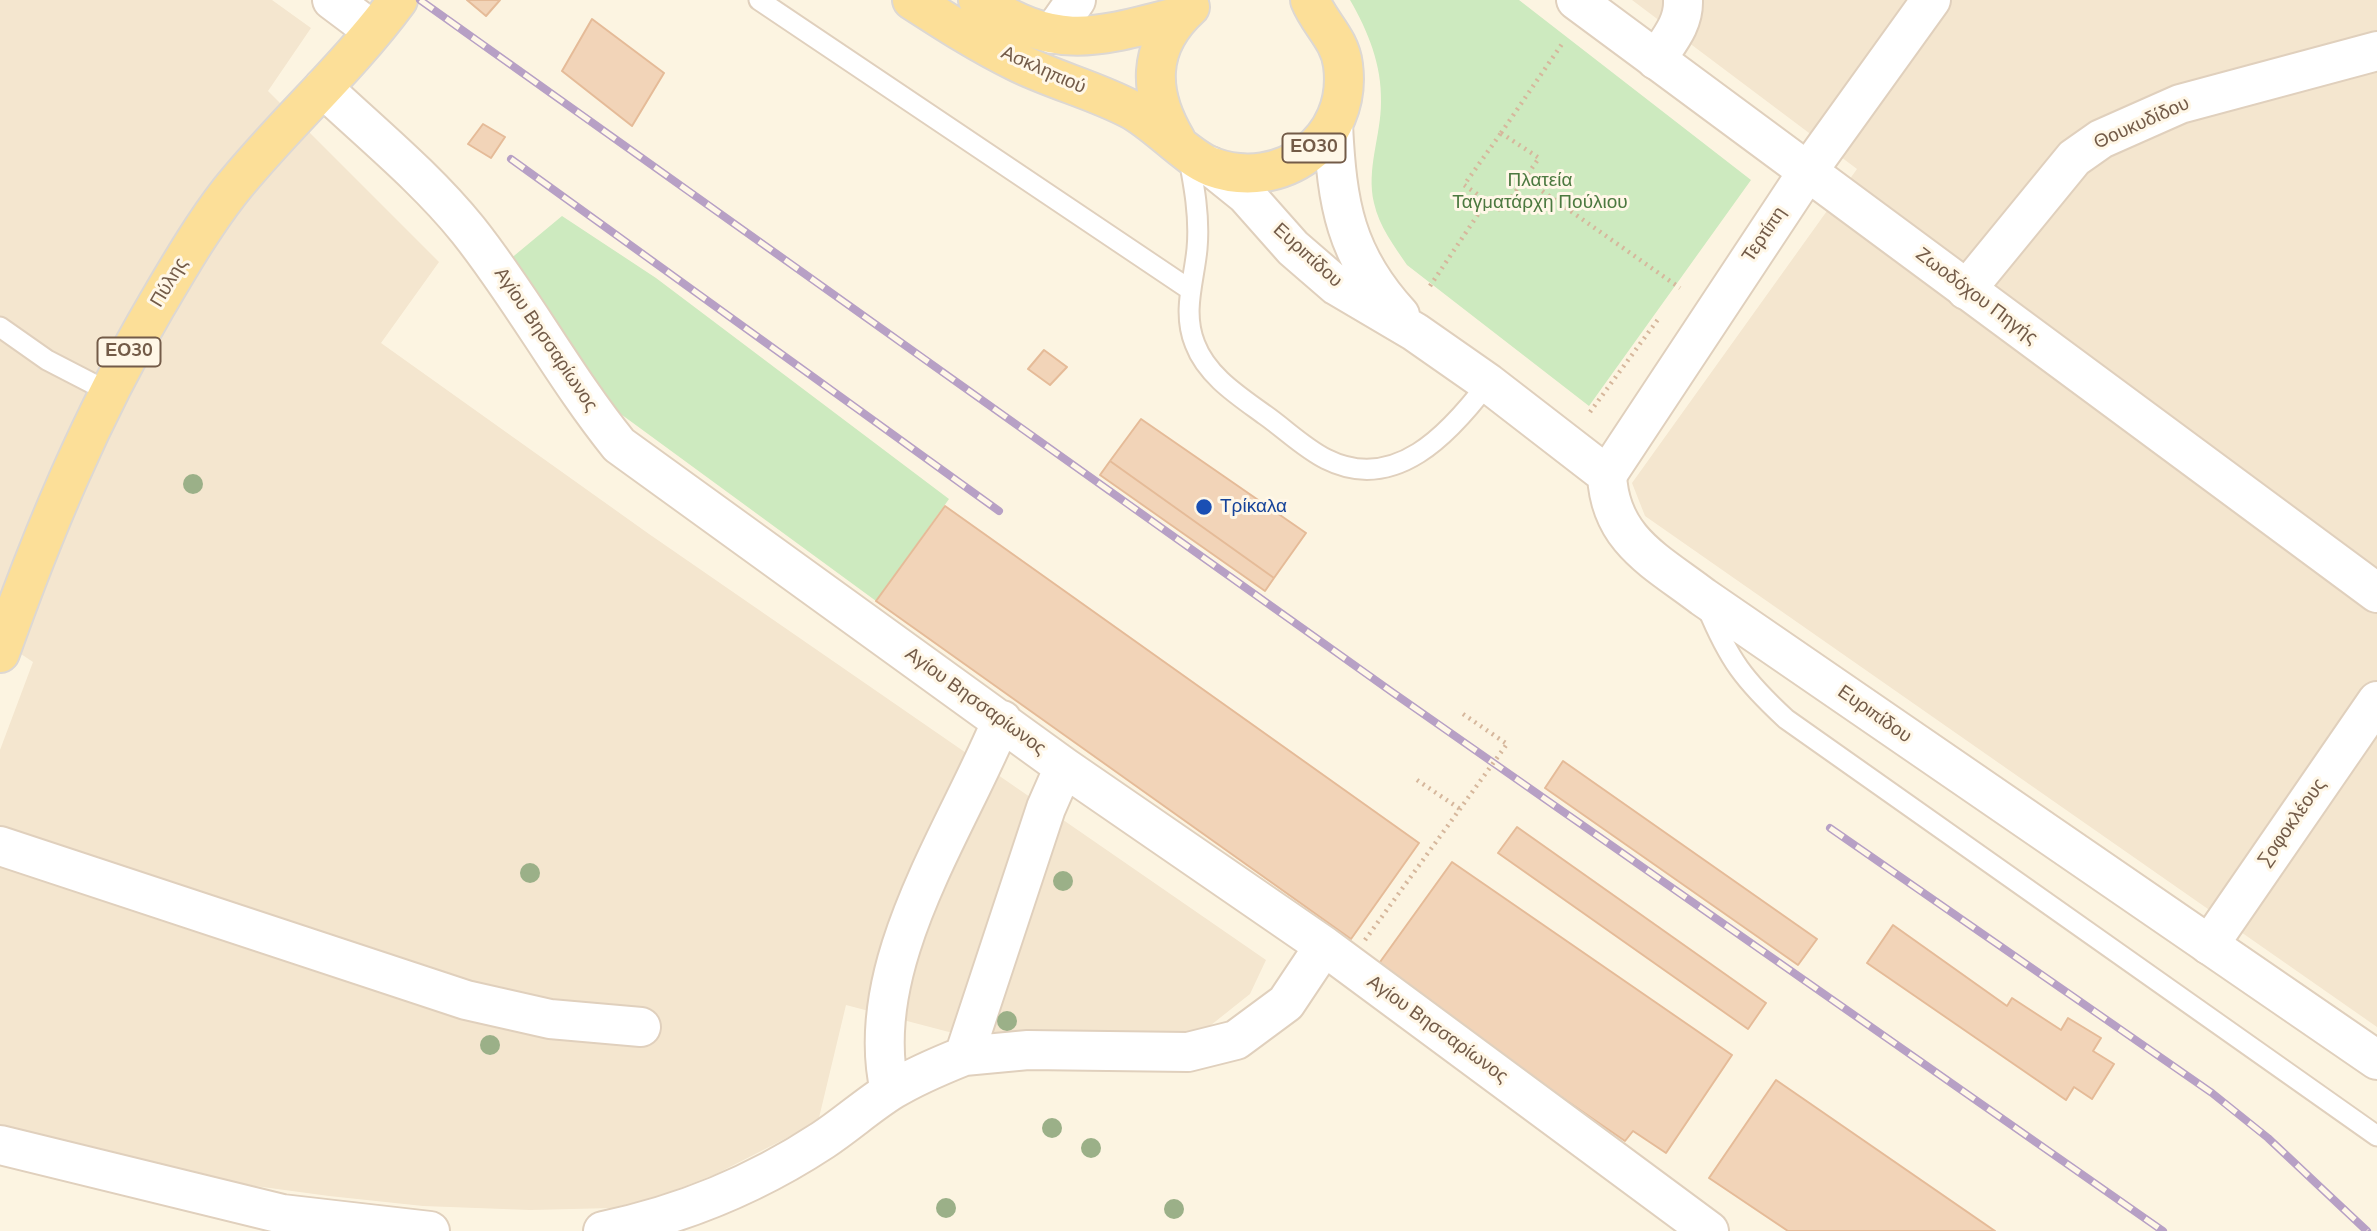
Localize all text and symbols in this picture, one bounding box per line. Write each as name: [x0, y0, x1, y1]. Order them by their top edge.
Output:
street label: Ασκληπιού: [997, 42, 1089, 100]
street label: Θουκυδίδου: [2091, 93, 2193, 155]
road number: ΕΟ30: [1282, 134, 1346, 162]
park label: Πλατεία Ταγματάρχη Πούλιου: [1452, 170, 1628, 214]
street label: Τερτίπη: [1738, 203, 1792, 267]
street label: Ευριπίδου: [1268, 219, 1346, 293]
street label: Ζωοδόχου Πηγής: [1911, 244, 2041, 350]
street label: Πύλης: [146, 254, 194, 312]
street label: Αγίου Βησσαρίωνος: [488, 264, 602, 416]
road number: ΕΟ30: [97, 338, 160, 366]
place label: Τρίκαλα: [1220, 496, 1287, 518]
marker: Τρίκαλα: [1194, 497, 1214, 517]
street label: Αγίου Βησσαρίωνος: [900, 643, 1050, 761]
street label: Ευριπίδου: [1833, 681, 1915, 749]
street label: Σοφοκλέους: [2254, 775, 2332, 871]
street label: Αγίου Βησσαρίωνος: [1362, 971, 1512, 1089]

